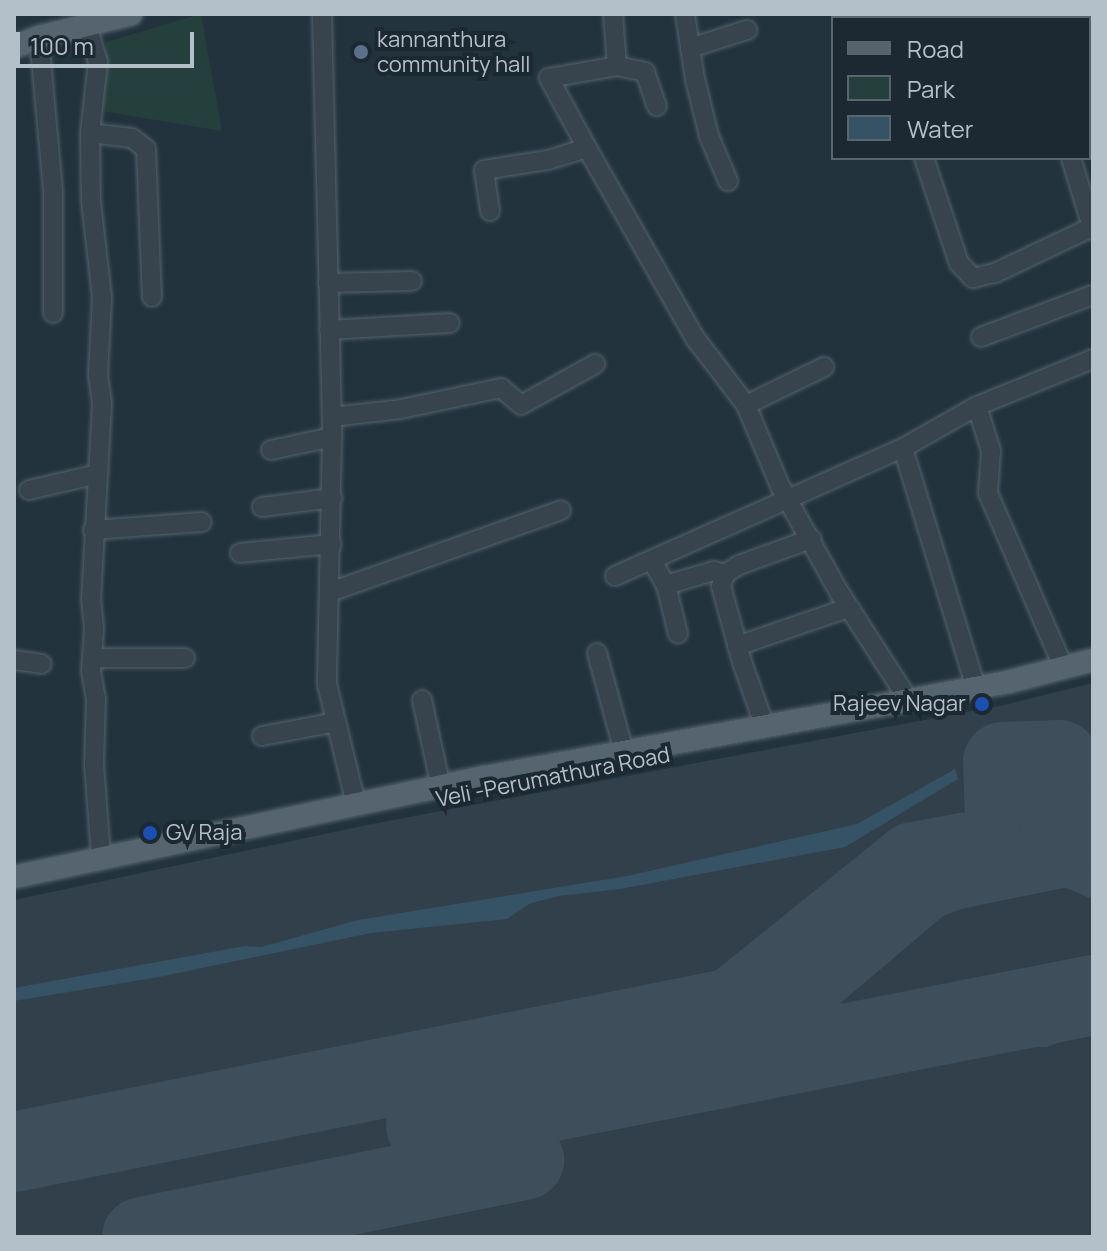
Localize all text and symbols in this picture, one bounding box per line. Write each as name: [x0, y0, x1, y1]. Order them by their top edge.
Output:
scale bar: [20, 16, 198, 66]
legend: [831, 16, 1091, 160]
place label: kannanthura community hall: [377, 26, 530, 78]
text: 100 m: [30, 29, 94, 62]
text: Road: [907, 32, 964, 65]
marker: kannanthura community hall: [352, 43, 370, 61]
text: Park: [907, 72, 955, 105]
text: Water: [907, 112, 974, 145]
place label: Rajeev Nagar: [833, 691, 966, 717]
marker: Rajeev Nagar: [973, 695, 991, 713]
street label: Veli -Perumathura Road: [434, 741, 672, 813]
place label: GV Raja: [166, 820, 242, 846]
marker: GV Raja: [141, 824, 159, 842]

